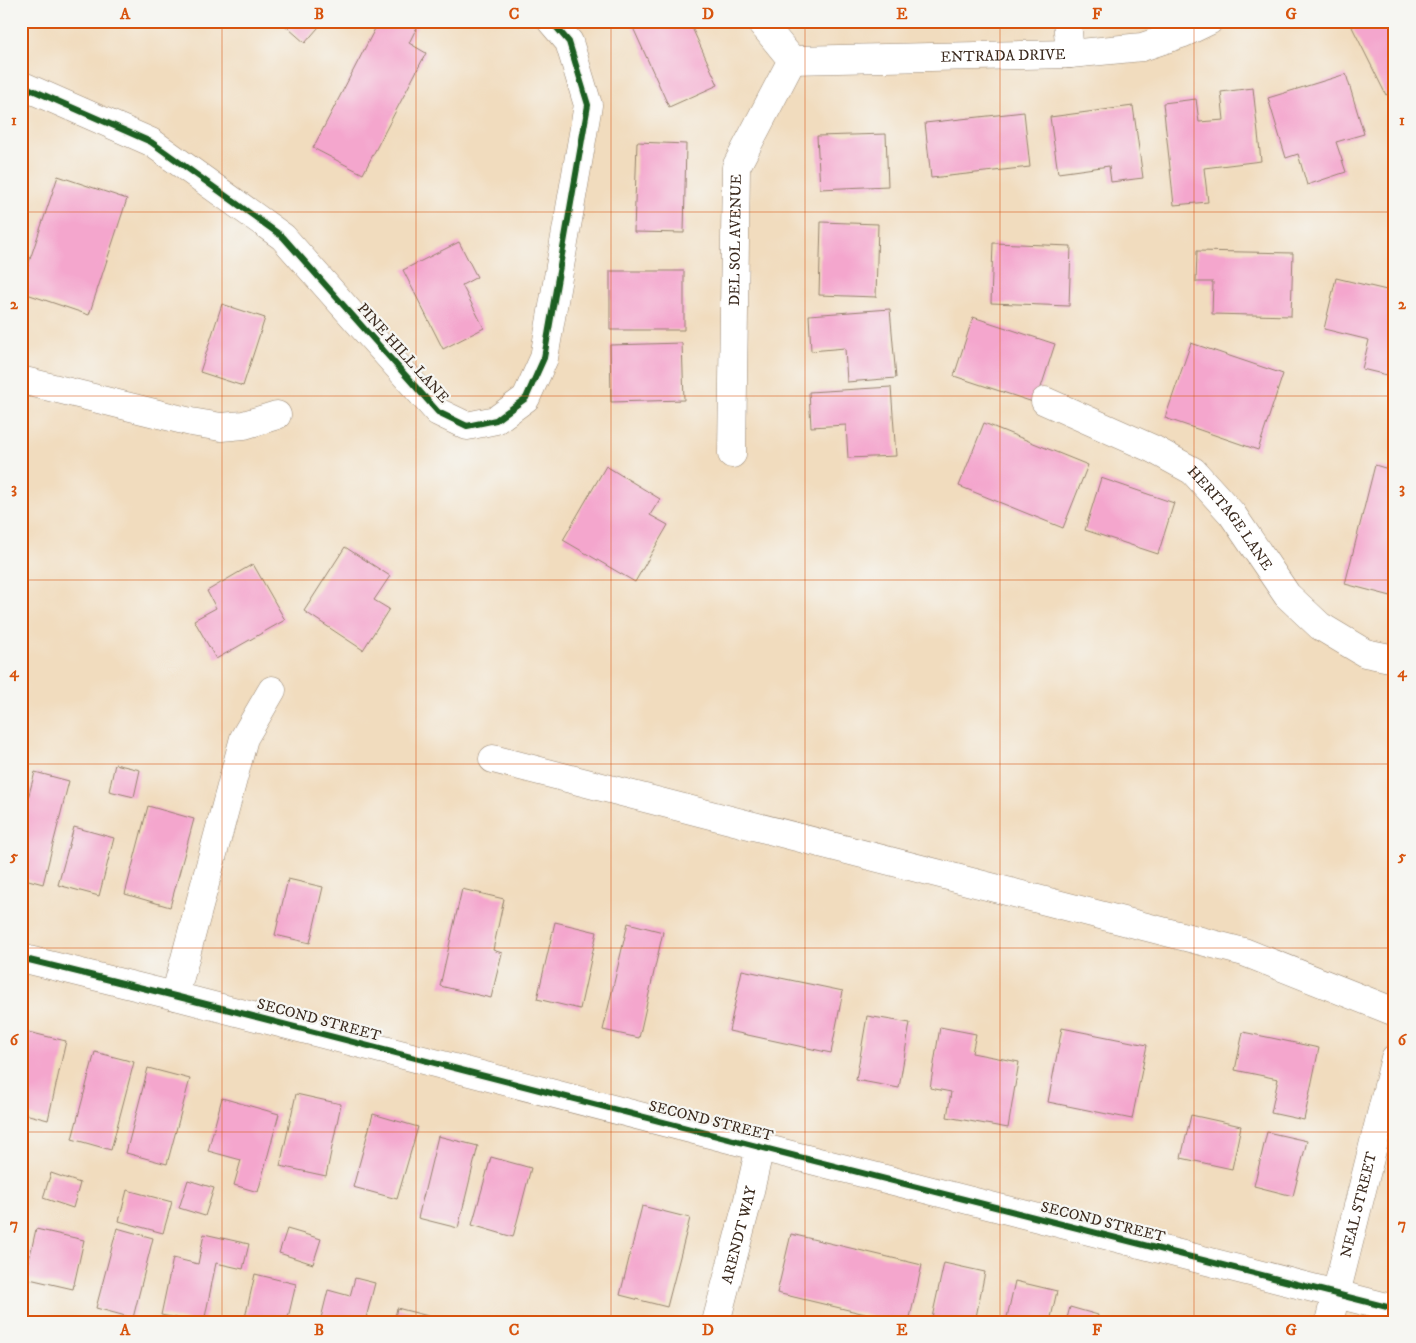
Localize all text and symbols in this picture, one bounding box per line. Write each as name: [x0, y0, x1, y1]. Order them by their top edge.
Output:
text: A: [119, 4, 131, 24]
text: B: [314, 4, 324, 24]
text: C: [509, 4, 519, 24]
text: D: [702, 4, 714, 24]
text: E: [896, 4, 908, 24]
text: F: [1092, 4, 1102, 24]
text: G: [1285, 4, 1297, 24]
street label: ENTRADA DRIVE: [940, 45, 1066, 66]
text: 1: [11, 110, 17, 130]
text: 1: [1399, 110, 1405, 130]
street label: DEL SOL AVENUE: [725, 174, 745, 306]
text: 2: [10, 294, 19, 314]
text: 2: [1398, 294, 1407, 314]
street label: PINE HILL LANE: [353, 299, 453, 407]
street label: HERITAGE LANE: [1183, 462, 1277, 574]
text: 3: [11, 478, 17, 498]
text: 3: [1399, 478, 1405, 498]
text: 4: [8, 662, 19, 682]
text: 4: [1396, 662, 1407, 682]
text: 5: [9, 846, 18, 866]
text: 5: [1397, 846, 1406, 866]
street label: SECOND STREET: [255, 994, 384, 1046]
text: 6: [10, 1030, 20, 1050]
text: 6: [1398, 1030, 1408, 1050]
street label: SECOND STREET: [647, 1096, 776, 1146]
street label: NEAL STREET: [1336, 1149, 1381, 1259]
street label: ARENDT WAY: [717, 1184, 760, 1286]
street label: SECOND STREET: [1039, 1197, 1168, 1247]
text: 7: [10, 1214, 18, 1234]
text: 7: [1398, 1214, 1406, 1234]
text: A: [119, 1320, 131, 1340]
text: B: [314, 1320, 324, 1340]
text: C: [509, 1320, 519, 1340]
text: D: [702, 1320, 714, 1340]
text: E: [896, 1320, 908, 1340]
text: F: [1092, 1320, 1102, 1340]
text: G: [1285, 1320, 1297, 1340]

